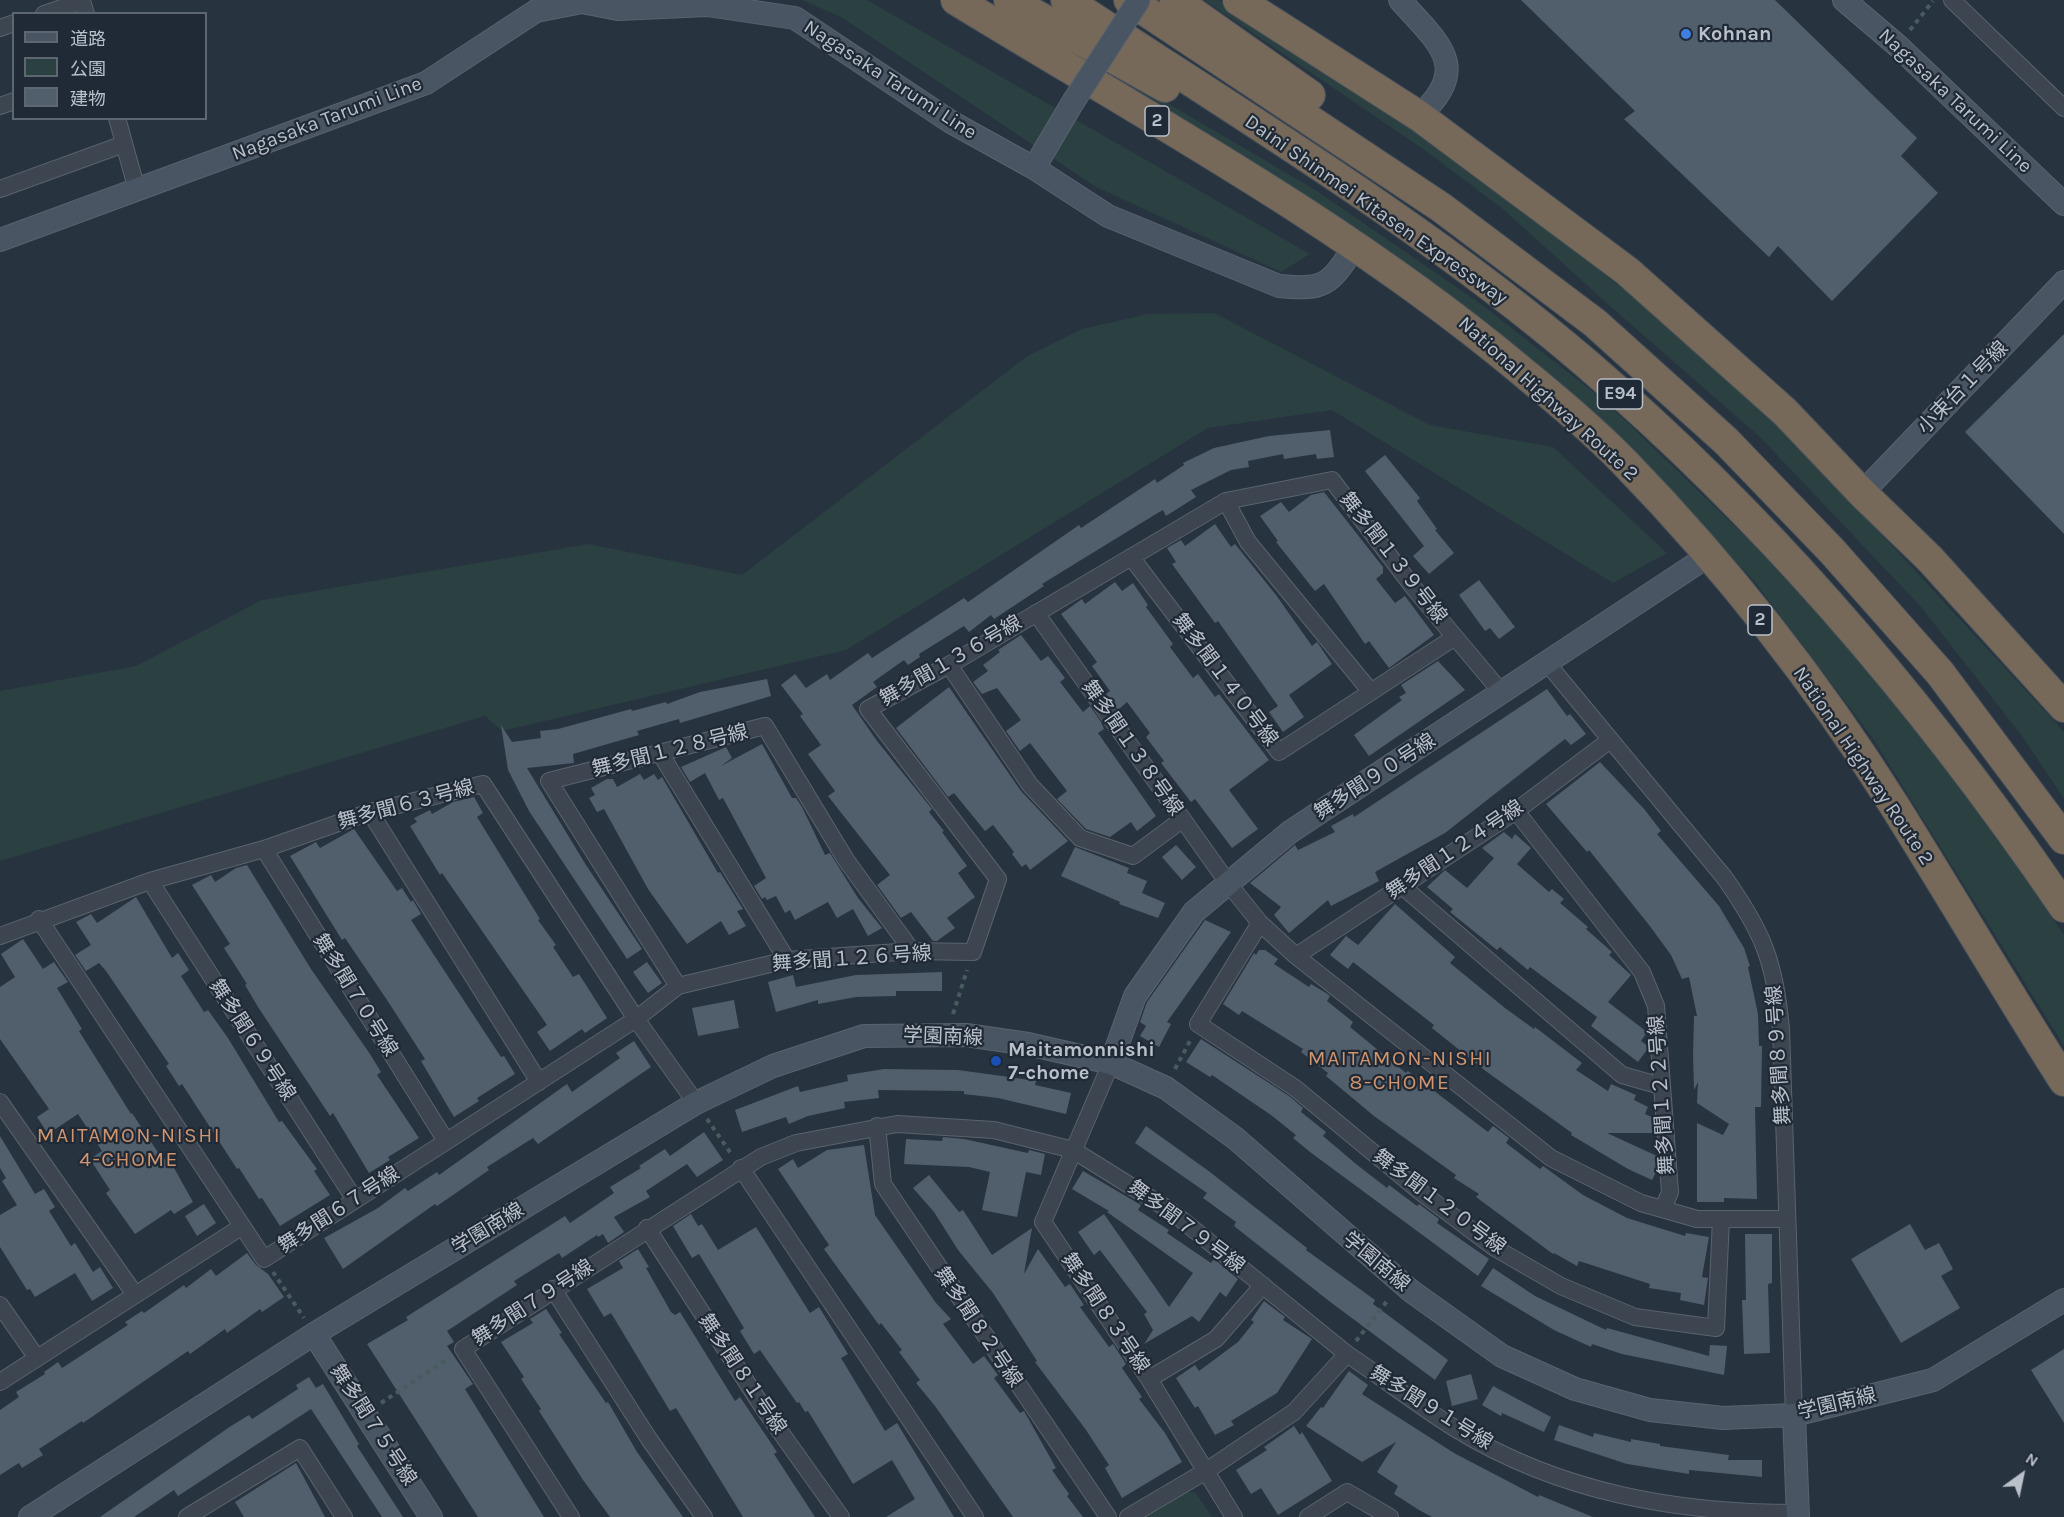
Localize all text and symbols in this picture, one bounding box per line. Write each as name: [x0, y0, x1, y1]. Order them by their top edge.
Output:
legend: [12, 12, 207, 120]
street label: Nagasaka Tarumi Line: [799, 15, 981, 145]
place label: Kohnan: [1698, 22, 1771, 46]
street label: Nagasaka Tarumi Line: [1873, 24, 2037, 178]
marker: Kohnan: [1679, 27, 1693, 41]
text: 道路: [70, 28, 106, 50]
text: 公園: [70, 58, 106, 80]
street label: Nagasaka Tarumi Line: [229, 72, 425, 166]
text: 建物: [70, 88, 106, 110]
road number: 2: [1145, 106, 1169, 136]
street label: Daini Shinmei Kitasen Expressway: [1240, 110, 1512, 310]
street label: National Highway Route 2: [1453, 312, 1643, 486]
street label: 小束台１号線: [1913, 337, 2013, 439]
road number: E94: [1598, 379, 1642, 409]
street label: 舞多聞１３９号線: [1334, 488, 1452, 628]
road number: 2: [1748, 605, 1772, 635]
street label: 舞多聞１４０号線: [1167, 609, 1283, 751]
street label: 舞多聞１３６号線: [876, 611, 1026, 711]
street label: National Highway Route 2: [1788, 662, 1938, 870]
street label: 舞多聞１３８号線: [1076, 676, 1188, 820]
street label: 舞多聞１２８号線: [589, 720, 751, 782]
street label: 舞多聞９０号線: [1310, 729, 1440, 825]
street label: 舞多聞６３号線: [335, 775, 477, 835]
street label: 舞多聞１２４号線: [1382, 795, 1528, 905]
street label: 舞多聞７０号線: [308, 929, 402, 1061]
street label: 舞多聞１２６号線: [771, 941, 933, 977]
street label: 舞多聞６９号線: [204, 975, 300, 1105]
street label: 舞多聞８９号線: [1762, 984, 1796, 1126]
street label: 舞多聞１２２号線: [1644, 1014, 1680, 1176]
street label: 学園南線: [903, 1024, 983, 1050]
place label: Maitamonnishi 7-chome: [1008, 1038, 1155, 1085]
district label: MAITAMON-NISHI 8-CHOME: [1308, 1046, 1492, 1096]
marker: Maitamonnishi 7-chome: [989, 1054, 1003, 1068]
district label: MAITAMON-NISHI 4-CHOME: [37, 1123, 221, 1173]
street label: 舞多聞１２０号線: [1368, 1144, 1510, 1260]
street label: 舞多聞６７号線: [274, 1162, 404, 1258]
street label: 舞多聞７９号線: [1123, 1175, 1249, 1279]
street label: 学園南線: [448, 1198, 528, 1260]
street label: 学園南線: [1338, 1227, 1414, 1297]
street label: 舞多聞８３号線: [1056, 1248, 1154, 1378]
street label: 舞多聞７９号線: [468, 1255, 598, 1351]
street label: 舞多聞８２号線: [929, 1262, 1027, 1392]
street label: 舞多聞８１号線: [693, 1309, 791, 1439]
street label: 舞多聞７５号線: [325, 1360, 421, 1490]
street label: 舞多聞９１号線: [1365, 1361, 1497, 1455]
street label: 学園南線: [1795, 1383, 1879, 1425]
north arrow: [1992, 1445, 2052, 1505]
text: N: [2022, 1448, 2042, 1471]

